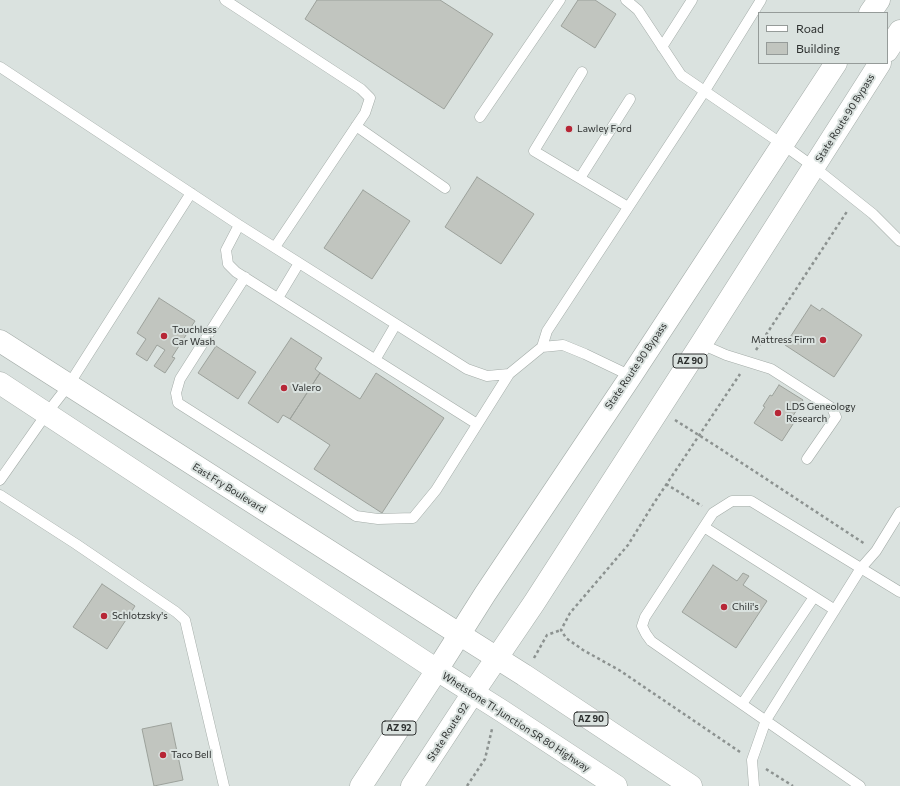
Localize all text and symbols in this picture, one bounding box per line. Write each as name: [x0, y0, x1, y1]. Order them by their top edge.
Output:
legend: [758, 12, 888, 64]
text: Road: [796, 21, 824, 35]
text: Building: [796, 41, 840, 55]
street label: State Route 90 Bypass: [813, 72, 877, 164]
place label: Lawley Ford: [577, 123, 632, 135]
marker: Lawley Ford: [564, 124, 574, 134]
street label: State Route 90 Bypass: [603, 320, 669, 412]
place label: Touchless Car Wash: [172, 324, 217, 348]
marker: Touchless Car Wash: [159, 331, 169, 341]
place label: Mattress Firm: [751, 334, 815, 346]
marker: Mattress Firm: [818, 335, 828, 345]
road number: AZ 90: [673, 354, 707, 368]
place label: Valero: [292, 382, 321, 394]
marker: Valero: [279, 383, 289, 393]
place label: LDS Geneology Research: [786, 401, 856, 424]
marker: LDS Geneology Research: [773, 408, 783, 418]
street label: East Fry Boulevard: [190, 461, 268, 515]
place label: Chili's: [732, 601, 759, 613]
marker: Chili's: [719, 602, 729, 612]
place label: Schlotzsky's: [112, 610, 168, 622]
marker: Schlotzsky's: [99, 611, 109, 621]
street label: Whetstone TI-Junction SR 80 Highway: [440, 670, 592, 774]
street label: State Route 92: [425, 701, 471, 763]
road number: AZ 90: [574, 712, 608, 726]
road number: AZ 92: [382, 721, 416, 735]
place label: Taco Bell: [171, 749, 211, 761]
marker: Taco Bell: [158, 750, 168, 760]

